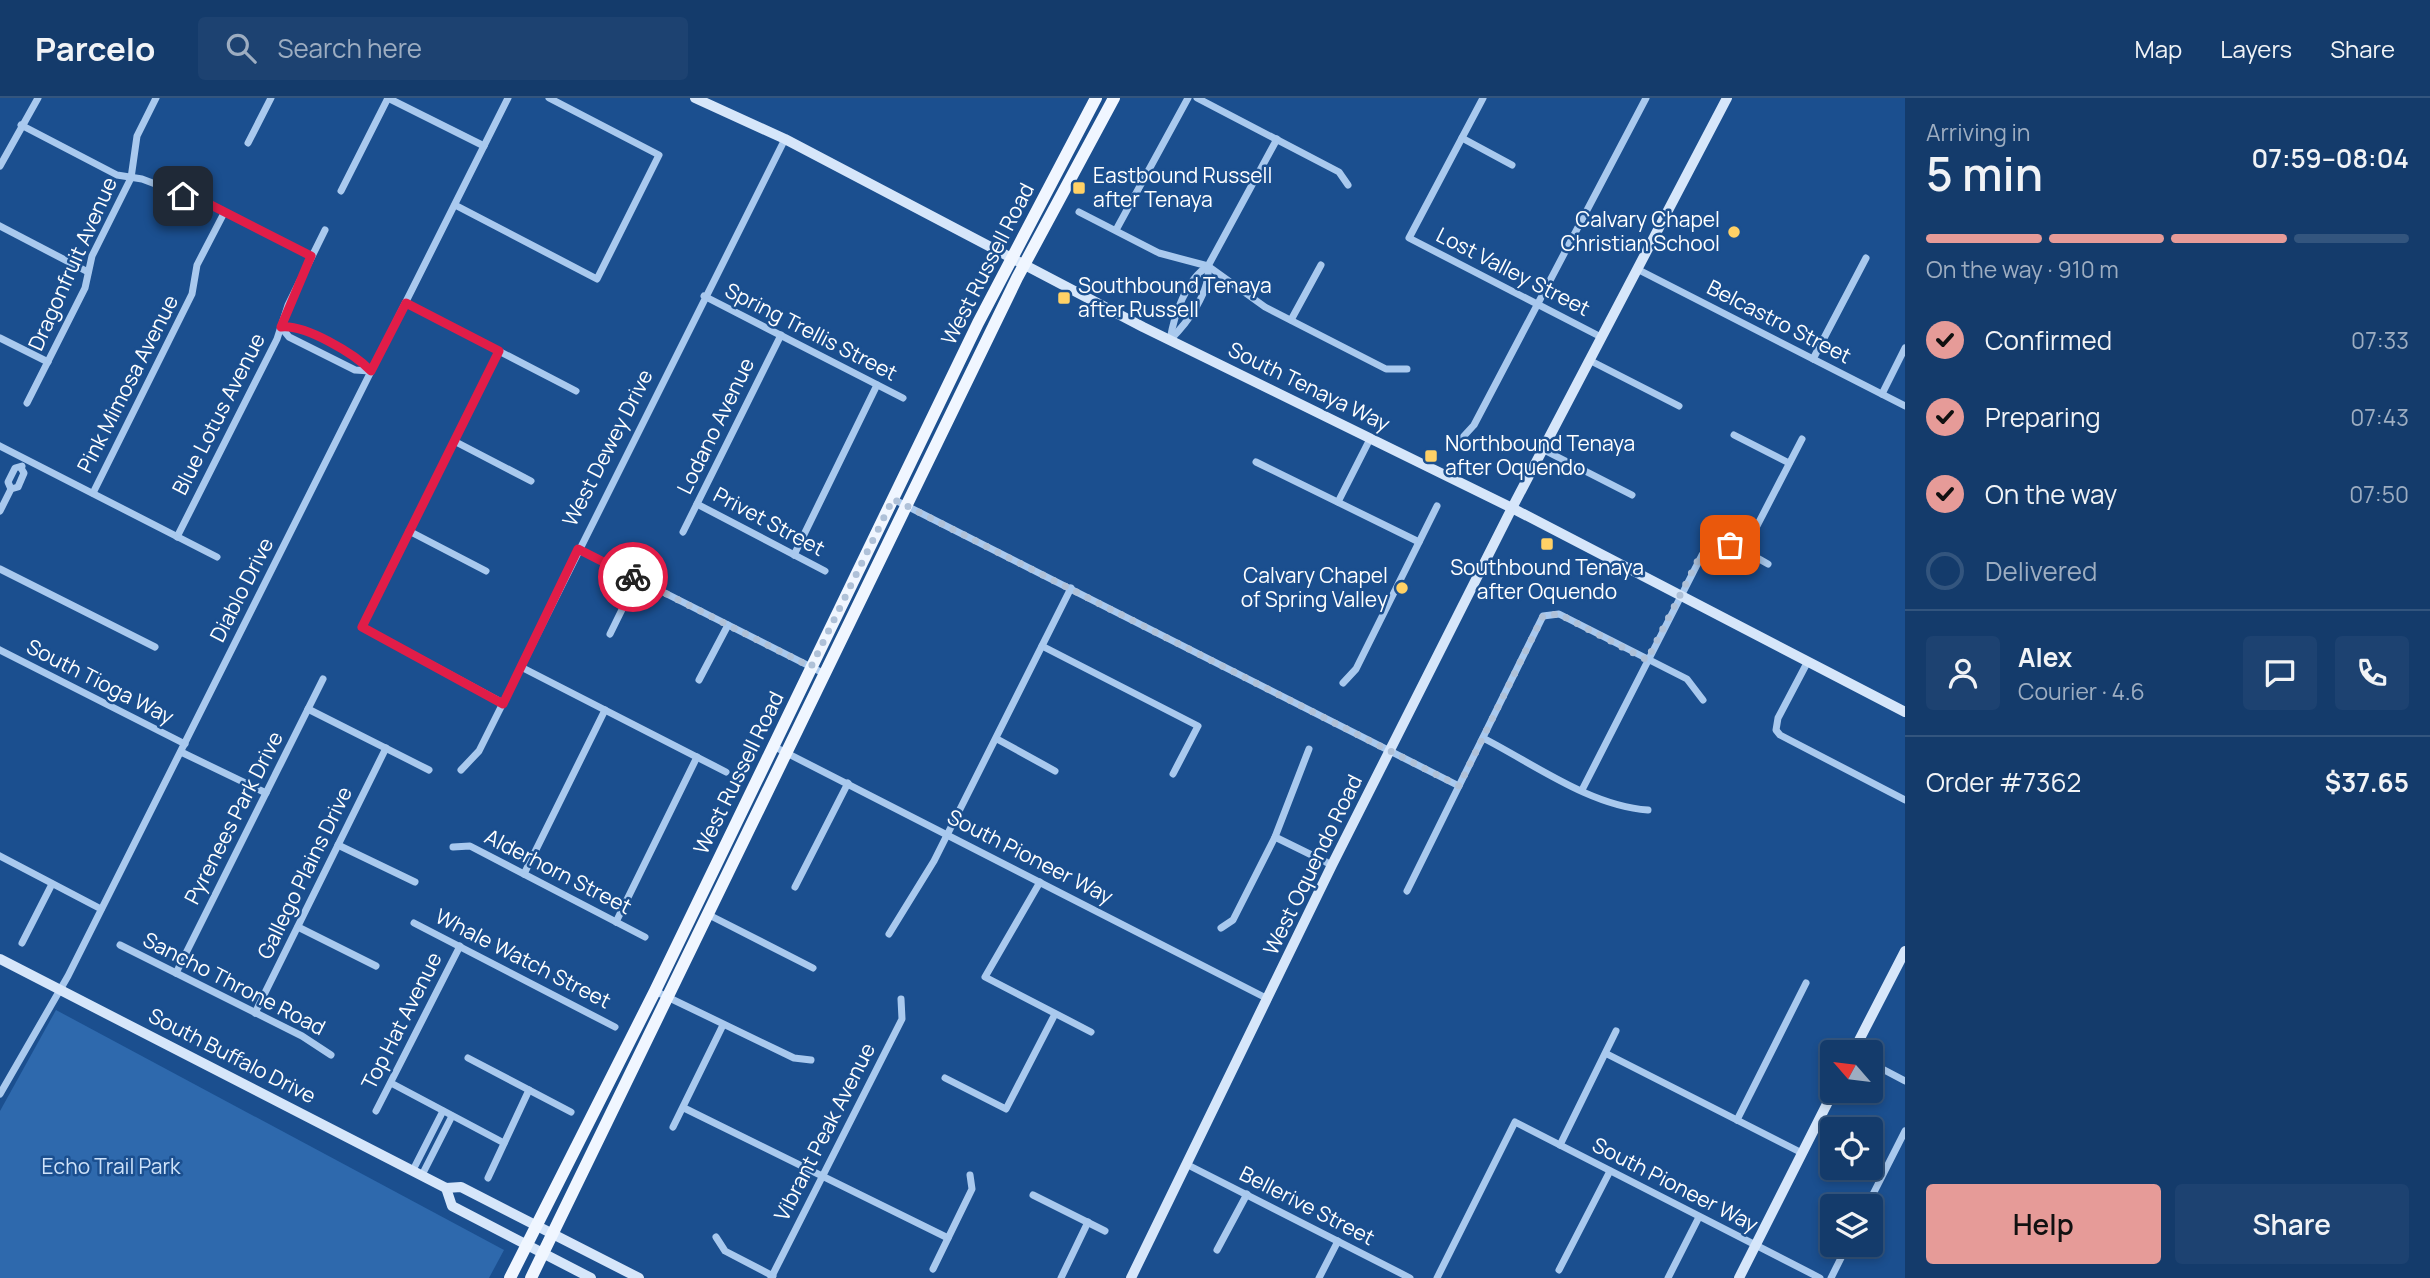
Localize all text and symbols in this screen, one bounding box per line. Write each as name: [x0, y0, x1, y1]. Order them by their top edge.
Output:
search box: [198, 17, 688, 80]
text: Parcelo: [35, 26, 156, 71]
icon: search: [222, 29, 260, 67]
text: Search here: [278, 30, 422, 66]
text: Map: [2135, 32, 2182, 65]
text: Layers: [2220, 32, 2292, 65]
text: Share: [2330, 32, 2395, 65]
text: Arriving in: [1926, 116, 2031, 148]
text: 07:59–08:04: [2252, 140, 2409, 176]
text: 5 min: [1926, 142, 2043, 205]
place label: Eastbound Russell after Tenaya: [1093, 161, 1272, 213]
pin: [153, 166, 213, 226]
street label: Dragonfruit Avenue: [21, 172, 123, 355]
icon: home: [164, 177, 202, 215]
street label: West Russell Road: [934, 178, 1040, 349]
marker: Eastbound Russell after Tenaya: [1071, 180, 1087, 196]
place label: Calvary Chapel Christian School: [1561, 205, 1720, 257]
street label: Lost Valley Street: [1432, 220, 1595, 322]
marker: Calvary Chapel Christian School: [1726, 224, 1742, 240]
text: On the way · 910 m: [1926, 253, 2119, 285]
place label: Southbound Tenaya after Russell: [1078, 271, 1272, 323]
street label: Belcastro Street: [1703, 273, 1856, 370]
street label: Spring Trellis Street: [721, 276, 902, 387]
street label: Pink Mimosa Avenue: [70, 290, 184, 477]
marker: Southbound Tenaya after Russell: [1056, 290, 1072, 306]
icon: check: [1926, 321, 1964, 359]
text: Confirmed: [1985, 322, 2112, 358]
text: 07:33: [2351, 324, 2409, 356]
street label: Blue Lotus Avenue: [165, 328, 271, 499]
street label: South Tenaya Way: [1224, 335, 1395, 437]
street label: Lodano Avenue: [670, 353, 760, 498]
street label: West Dewey Drive: [556, 364, 659, 531]
icon: check: [1926, 398, 1964, 436]
text: Preparing: [1985, 399, 2101, 435]
text: 07:43: [2350, 401, 2409, 433]
place label: Northbound Tenaya after Oquendo: [1445, 429, 1635, 481]
marker: Northbound Tenaya after Oquendo: [1423, 448, 1439, 464]
icon: check: [1926, 475, 1964, 513]
text: On the way: [1985, 476, 2117, 512]
text: 07:50: [2349, 478, 2409, 510]
street label: Privet Street: [709, 480, 830, 562]
pin: [1700, 515, 1760, 575]
icon: bag: [1711, 526, 1749, 564]
street label: Diablo Drive: [203, 533, 279, 647]
marker: Southbound Tenaya after Oquendo: [1539, 536, 1555, 552]
courier: [598, 542, 668, 612]
place label: Southbound Tenaya after Oquendo: [1450, 553, 1644, 605]
text: Delivered: [1985, 553, 2097, 589]
icon: bike: [614, 558, 652, 596]
place label: Calvary Chapel of Spring Valley: [1241, 561, 1388, 613]
marker: Calvary Chapel of Spring Valley: [1394, 580, 1410, 596]
street label: South Tioga Way: [22, 632, 179, 730]
button: person: [1926, 636, 2000, 710]
button: chat: [2243, 636, 2317, 710]
button: phone: [2335, 636, 2409, 710]
text: Alex: [2018, 639, 2072, 675]
text: Courier · 4.6: [2018, 675, 2145, 707]
street label: West Russell Road: [686, 686, 790, 859]
street label: Pyrenees Park Drive: [177, 726, 289, 909]
text: Order #7362: [1926, 764, 2081, 800]
text: $37.65: [2325, 764, 2409, 800]
street label: West Oquendo Road: [1256, 770, 1368, 960]
street label: Gallego Plains Drive: [250, 782, 358, 963]
street label: South Pioneer Way: [943, 802, 1118, 910]
street label: Alderhorn Street: [480, 822, 637, 920]
street label: Whale Watch Street: [431, 902, 616, 1015]
street label: Sancho Throne Road: [138, 925, 330, 1041]
street label: Top Hat Avenue: [354, 947, 448, 1094]
street label: South Buffalo Drive: [144, 1001, 321, 1109]
street label: Vibrant Peak Avenue: [767, 1038, 881, 1225]
north arrow: [1820, 1040, 1883, 1102]
map controls: [1820, 1040, 1883, 1257]
button: locate: [1820, 1117, 1883, 1180]
street label: South Pioneer Way: [1588, 1130, 1763, 1238]
park label: Echo Trail Park: [42, 1152, 181, 1180]
street label: Bellerive Street: [1235, 1159, 1380, 1251]
button: Help: [1926, 1184, 2161, 1264]
button: Share: [2175, 1184, 2409, 1264]
button: layers: [1820, 1194, 1883, 1257]

